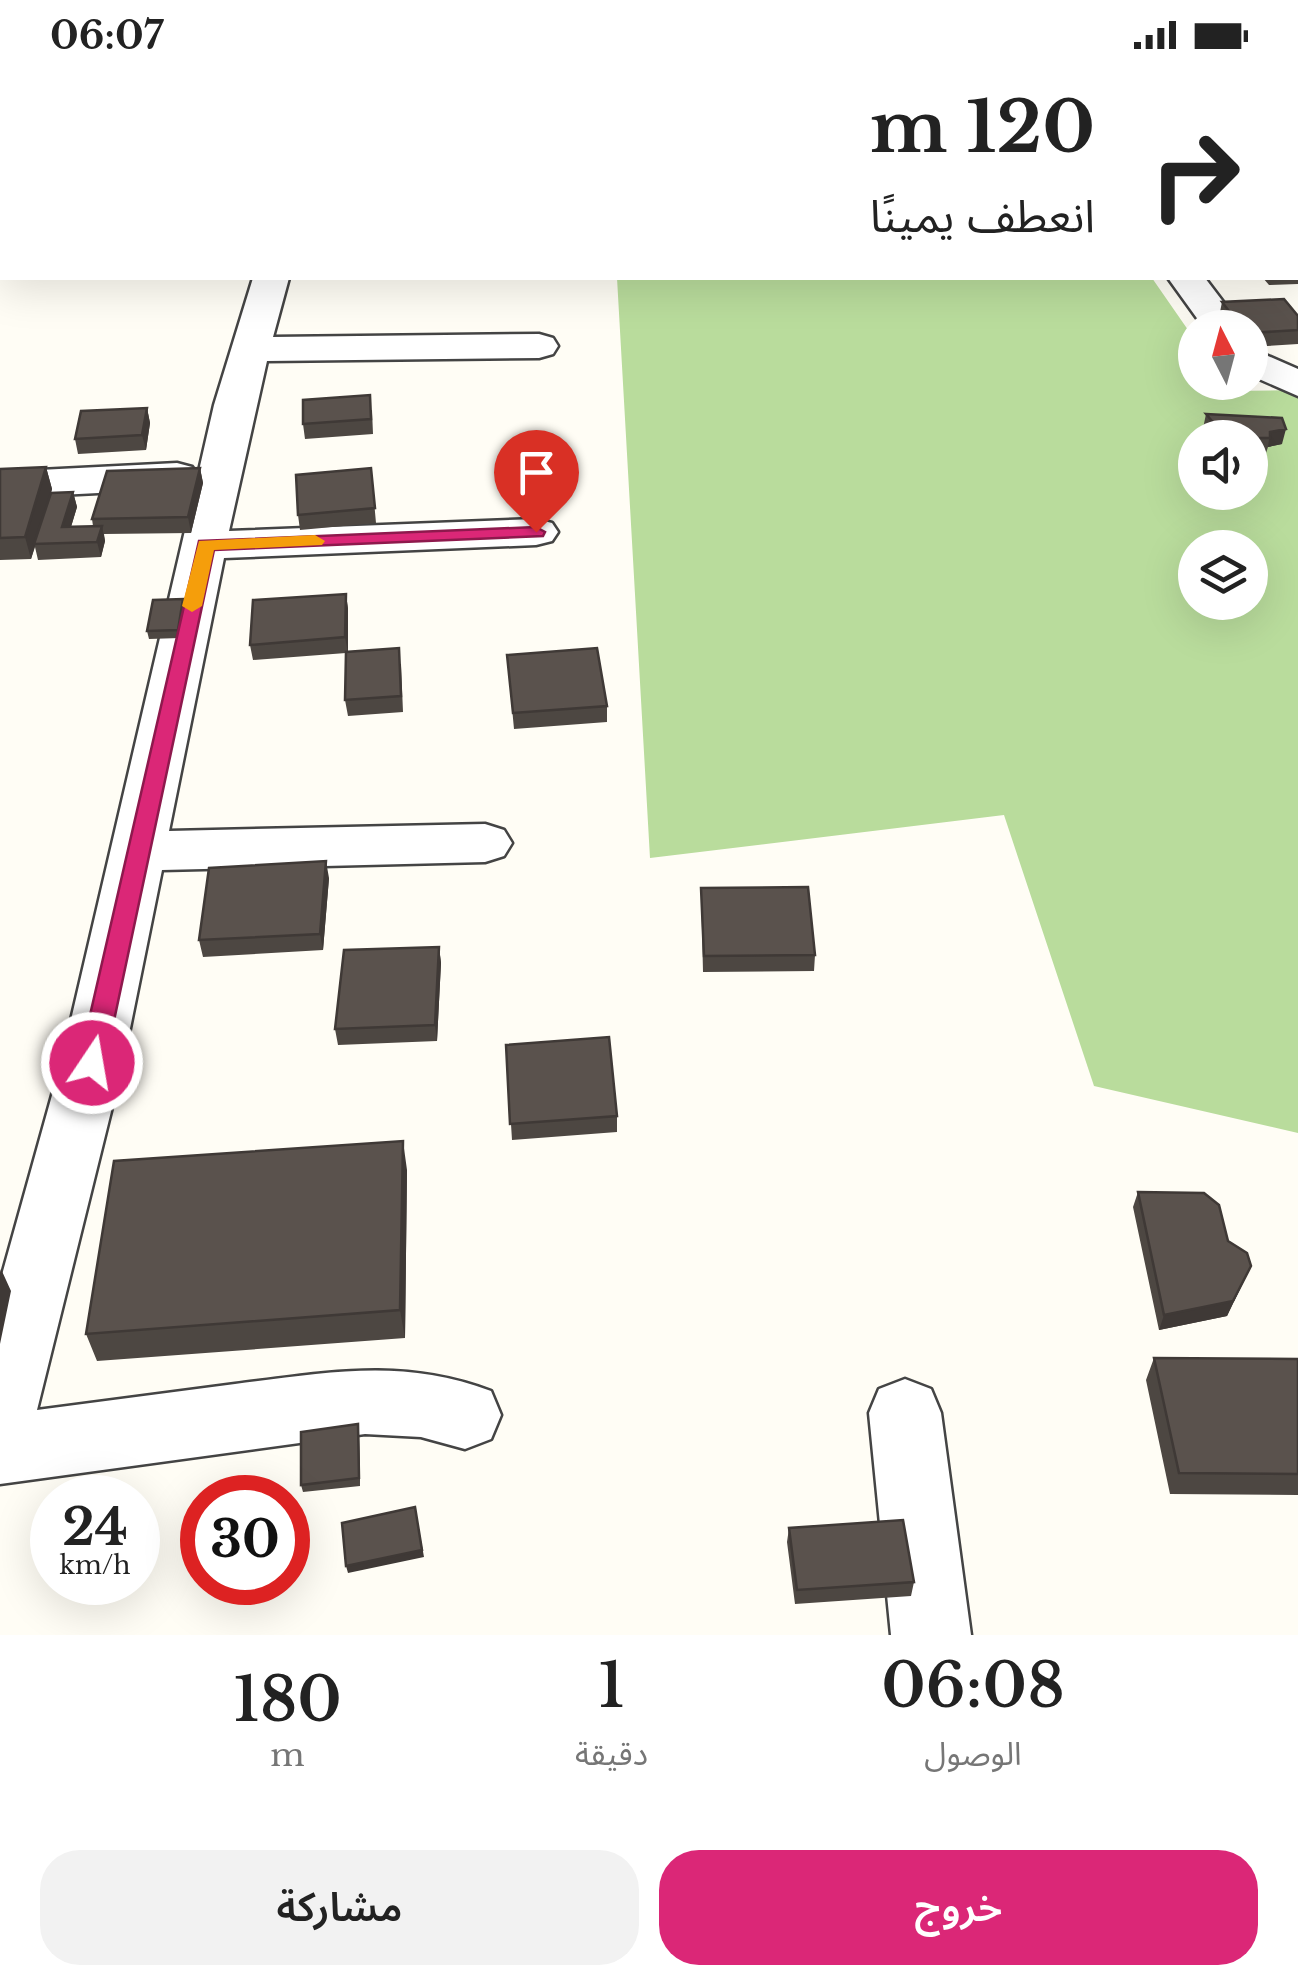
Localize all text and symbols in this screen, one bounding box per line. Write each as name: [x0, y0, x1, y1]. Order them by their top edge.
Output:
text: 06:07: [50, 12, 163, 59]
text: 120 m: [870, 84, 1095, 171]
icon: right: [1130, 110, 1260, 240]
text: انعطف يمينًا: [870, 188, 1095, 244]
north arrow: [1178, 310, 1268, 400]
map controls: [1178, 310, 1268, 620]
button: sound: [1178, 420, 1268, 510]
pin: [494, 430, 579, 533]
icon: arrive: [509, 445, 564, 500]
button: layers: [1178, 530, 1268, 620]
position arrow: [40, 1011, 144, 1115]
speed limit sign: 30: [180, 1475, 310, 1605]
text: 24: [62, 1496, 128, 1559]
text: km/h: [60, 1550, 130, 1581]
text: 1: [598, 1649, 625, 1723]
text: 06:08: [881, 1649, 1065, 1723]
text: 180: [233, 1663, 342, 1737]
text: دقيقة: [575, 1734, 648, 1774]
text: الوصول: [924, 1734, 1022, 1774]
text: m: [270, 1735, 305, 1775]
button: مشاركة: [40, 1850, 639, 1965]
button: خروج: [659, 1850, 1258, 1965]

